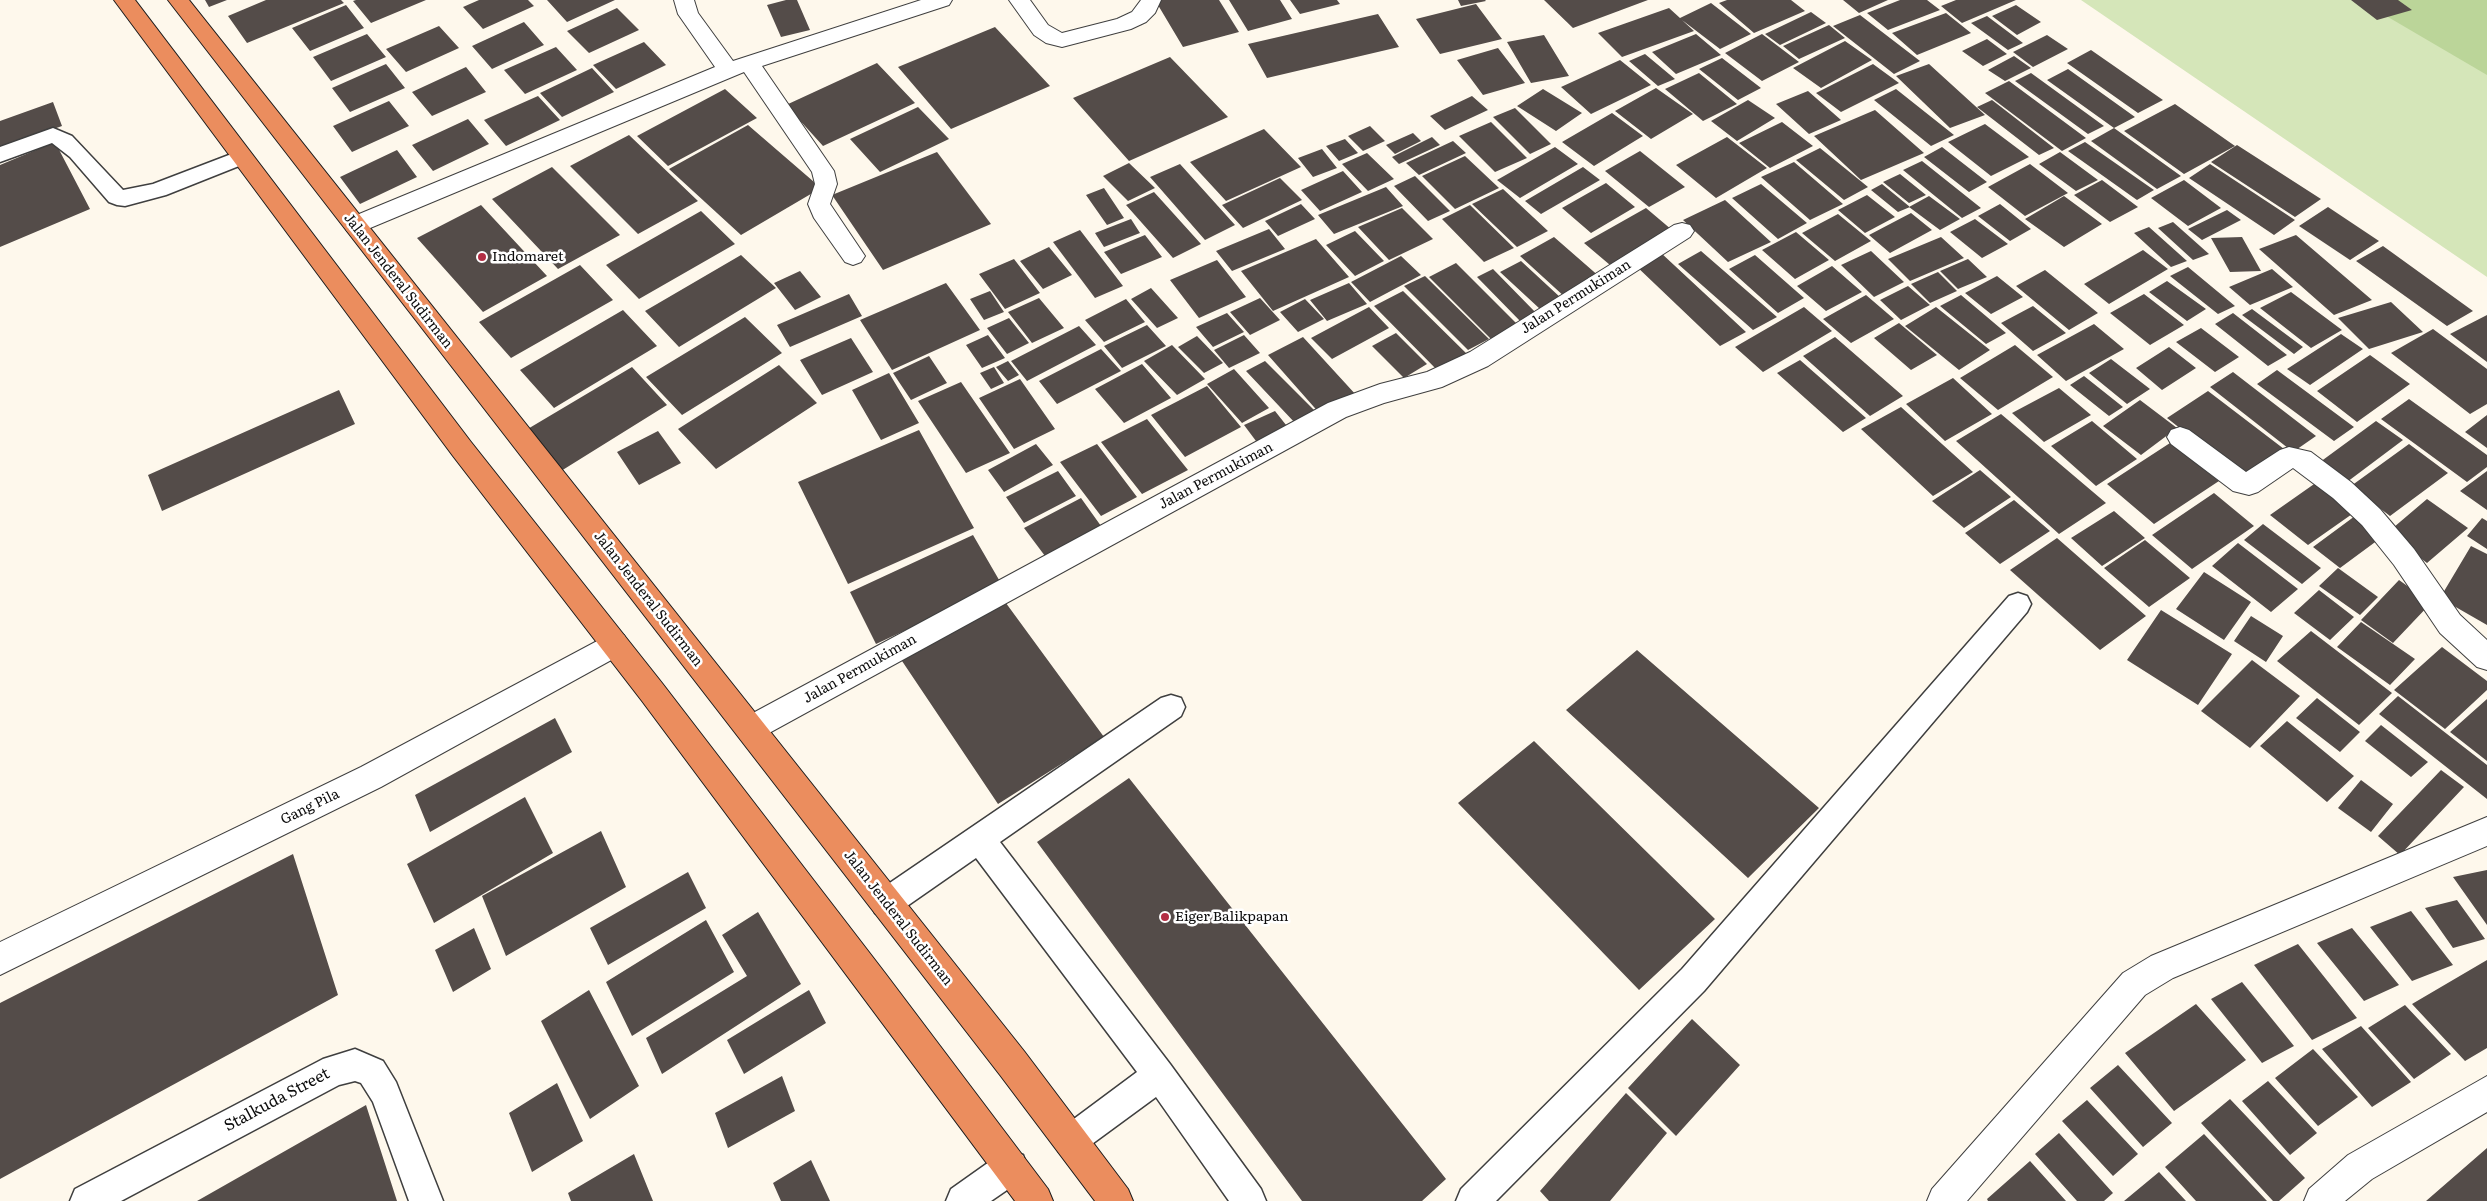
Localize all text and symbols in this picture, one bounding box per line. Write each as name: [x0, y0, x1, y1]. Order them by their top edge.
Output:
street label: Jalan Jenderal Sudirman: [340, 210, 456, 352]
place label: Indomaret: [492, 249, 564, 265]
marker: Indomaret: [476, 251, 488, 263]
street label: Jalan Permukiman: [1518, 256, 1634, 338]
street label: Jalan Permukiman: [1156, 439, 1276, 513]
street label: Jalan Jenderal Sudirman: [590, 528, 706, 670]
street label: Jalan Permukiman: [801, 631, 919, 707]
street label: Gang Pila: [278, 786, 342, 828]
street label: Jalan Jenderal Sudirman: [840, 847, 956, 989]
place label: Eiger Balikpapan: [1175, 909, 1289, 925]
marker: Eiger Balikpapan: [1159, 911, 1171, 923]
street label: Stalkuda Street: [221, 1064, 333, 1136]

